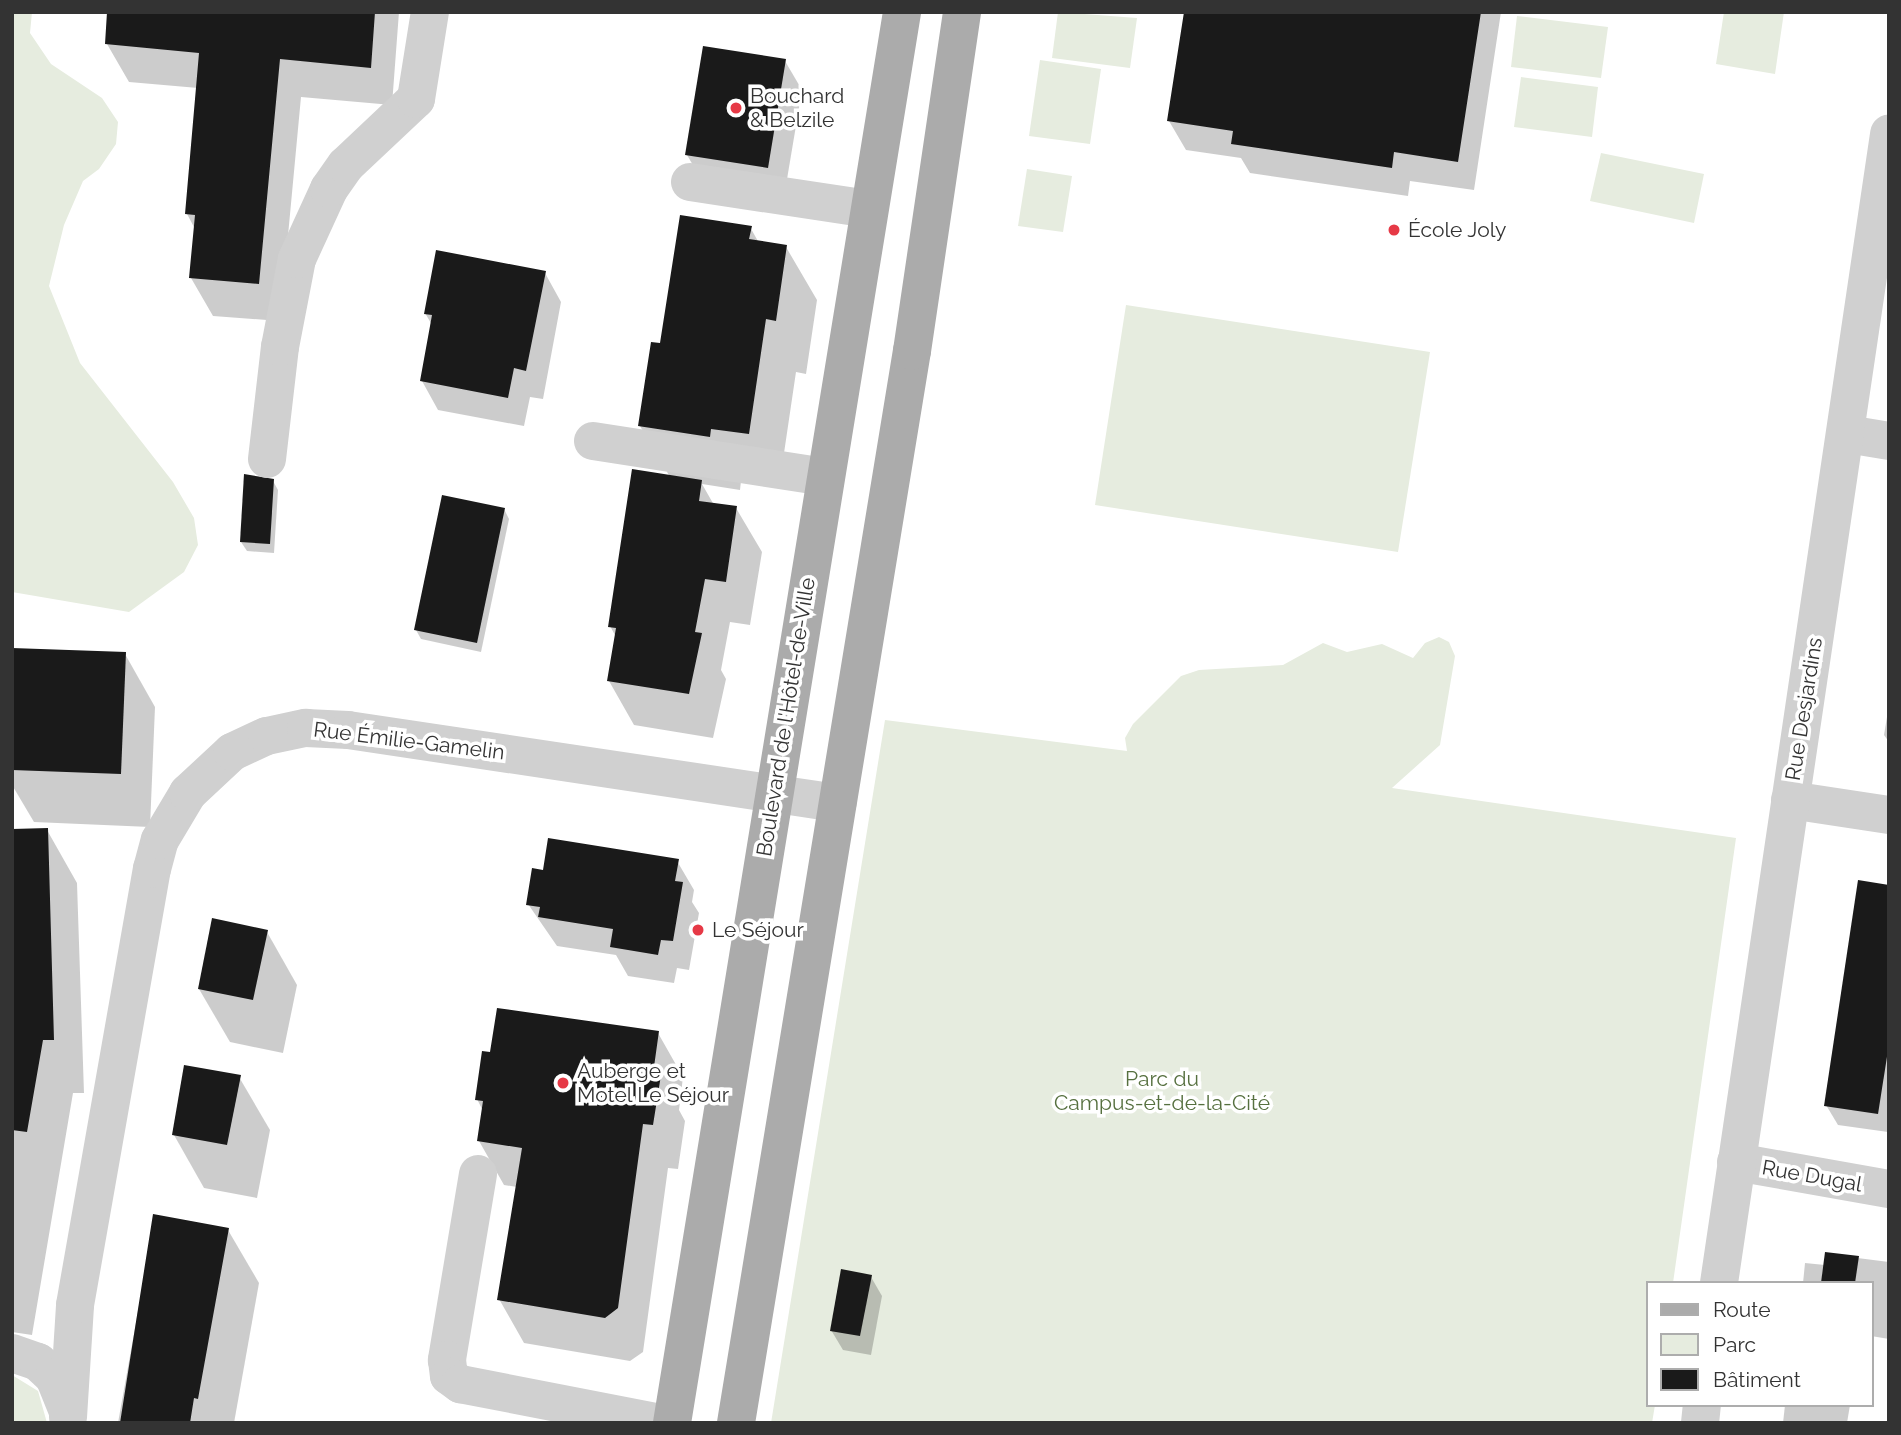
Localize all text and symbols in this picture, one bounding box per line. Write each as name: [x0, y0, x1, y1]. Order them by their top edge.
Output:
place label: Bouchard & Belzile: [750, 83, 844, 133]
marker: Bouchard & Belzile: [728, 100, 744, 116]
place label: École Joly: [1408, 217, 1507, 243]
marker: École Joly: [1386, 222, 1402, 238]
street label: Boulevard de l'Hôtel-de-Ville: [752, 576, 820, 858]
street label: Rue Desjardins: [1780, 636, 1828, 782]
street label: Rue Émilie-Gamelin: [312, 717, 506, 765]
place label: Le Séjour: [712, 917, 804, 943]
marker: Le Séjour: [690, 922, 706, 938]
place label: Auberge et Motel Le Séjour: [577, 1058, 730, 1108]
park label: Parc du Campus-et-de-la-Cité: [1054, 1066, 1270, 1116]
marker: Auberge et Motel Le Séjour: [555, 1075, 571, 1091]
street label: Rue Dugal: [1760, 1155, 1864, 1197]
legend: [1646, 1281, 1873, 1407]
text: Route: [1713, 1297, 1771, 1322]
text: Parc: [1713, 1332, 1756, 1357]
text: Bâtiment: [1713, 1367, 1801, 1392]

